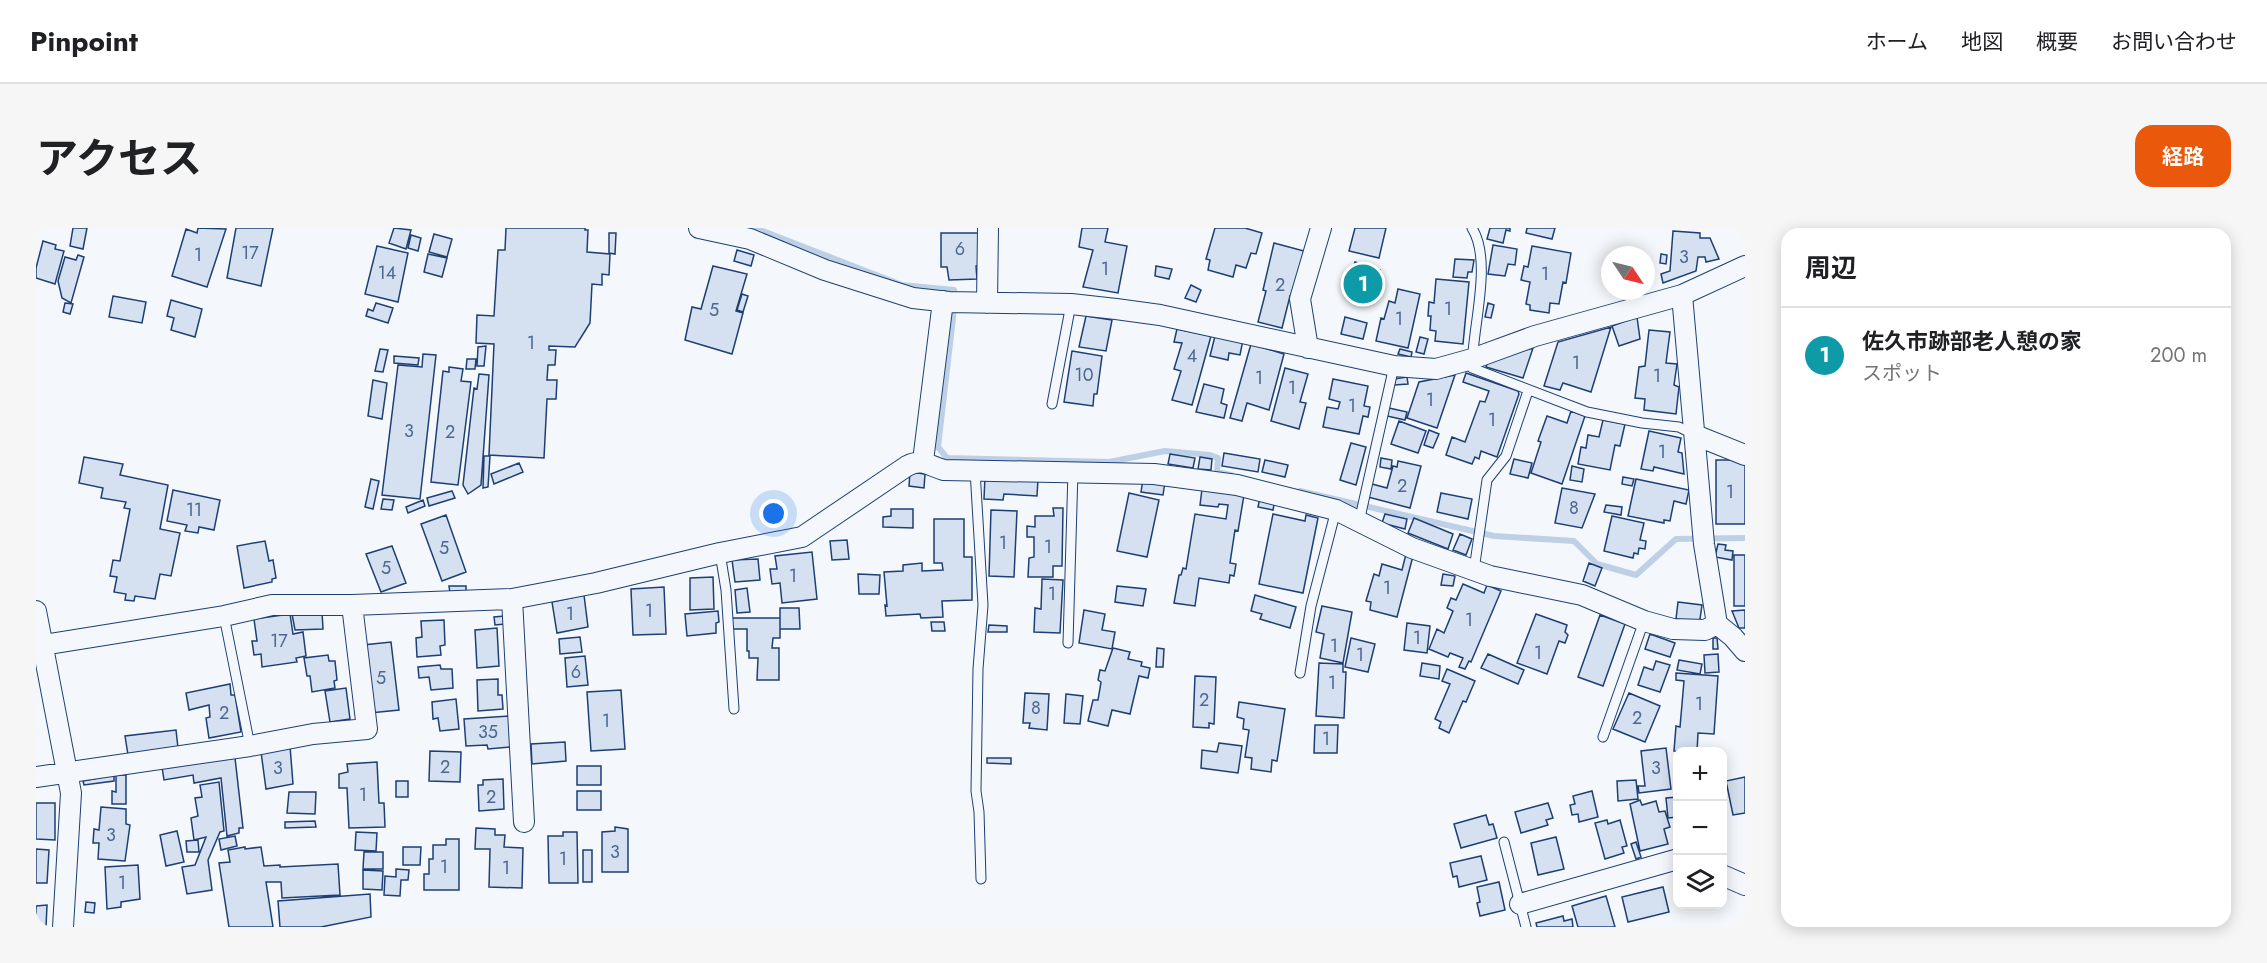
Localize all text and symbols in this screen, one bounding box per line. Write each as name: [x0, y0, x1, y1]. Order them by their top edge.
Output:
text: Pinpoint: [30, 21, 138, 62]
text: ホーム: [1866, 27, 1928, 57]
text: 地図: [1961, 27, 2003, 57]
text: 概要: [2036, 27, 2078, 57]
text: お問い合わせ: [2111, 27, 2237, 57]
button: 経路: [2135, 125, 2231, 187]
text: アクセス: [36, 128, 202, 189]
house number: 6: [955, 236, 965, 262]
house number: 17: [241, 240, 259, 266]
house number: 1: [194, 242, 202, 268]
house number: 3: [1679, 244, 1689, 270]
north arrow: [1601, 246, 1655, 300]
text: 周辺: [1805, 249, 1857, 287]
house number: 1: [1101, 256, 1109, 282]
house number: 14: [378, 260, 396, 286]
house number: 1: [1541, 261, 1549, 287]
pin: 1: [1344, 262, 1382, 306]
house number: 2: [1275, 272, 1285, 298]
house number: 1: [1444, 296, 1452, 322]
house number: 5: [709, 297, 719, 323]
house number: 1: [1395, 306, 1403, 332]
text: 佐久市跡部老人憩の家: [1862, 325, 2082, 357]
house number: 1: [527, 330, 535, 356]
text: 1: [1819, 341, 1830, 370]
text: 200 m: [2150, 341, 2207, 370]
house number: 4: [1187, 343, 1197, 369]
house number: 1: [1572, 350, 1580, 376]
text: スポット: [1862, 359, 1942, 388]
house number: 10: [1075, 362, 1094, 388]
house number: 1: [1653, 363, 1661, 389]
house number: 1: [1255, 365, 1263, 391]
house number: 1: [1288, 375, 1296, 401]
house number: 1: [1426, 387, 1434, 413]
house number: 1: [1348, 393, 1356, 419]
house number: 1: [1488, 407, 1496, 433]
house number: 3: [404, 418, 414, 444]
house number: 2: [445, 419, 455, 445]
house number: 1: [1658, 439, 1666, 465]
house number: 2: [1397, 473, 1407, 499]
house number: 1: [1726, 479, 1734, 505]
house number: 8: [1569, 495, 1579, 521]
house number: 11: [186, 497, 202, 523]
your location: [759, 499, 788, 528]
house number: 1: [999, 530, 1007, 556]
house number: 1: [1044, 534, 1052, 560]
house number: 5: [439, 535, 449, 561]
house number: 5: [381, 555, 391, 581]
house number: 1: [789, 563, 797, 589]
house number: 1: [1383, 575, 1391, 601]
house number: 1: [1048, 581, 1056, 607]
house number: 1: [645, 598, 653, 624]
house number: 1: [566, 601, 574, 627]
house number: 1: [1465, 607, 1473, 633]
house number: 1: [1413, 625, 1421, 651]
house number: 17: [270, 628, 288, 654]
house number: 1: [1330, 633, 1338, 659]
house number: 1: [1534, 640, 1542, 666]
house number: 1: [1356, 642, 1364, 668]
house number: 6: [571, 659, 581, 685]
house number: 5: [376, 665, 386, 691]
house number: 1: [1328, 670, 1336, 696]
house number: 2: [1199, 687, 1209, 713]
house number: 1: [1695, 691, 1703, 717]
house number: 8: [1031, 695, 1041, 721]
house number: 2: [219, 700, 229, 726]
house number: 2: [1632, 705, 1642, 731]
house number: 1: [602, 708, 610, 734]
house number: 35: [478, 719, 498, 745]
house number: 1: [1322, 726, 1330, 752]
map controls: [1673, 747, 1727, 909]
button: +: [1673, 747, 1727, 801]
house number: 2: [440, 754, 450, 780]
house number: 3: [273, 755, 283, 781]
house number: 3: [1651, 755, 1661, 781]
house number: 1: [359, 782, 367, 808]
house number: 2: [486, 784, 496, 810]
button: −: [1673, 801, 1727, 855]
house number: 3: [106, 822, 116, 848]
house number: 3: [610, 839, 620, 865]
house number: 1: [559, 846, 567, 872]
house number: 1: [440, 854, 448, 880]
house number: 1: [502, 855, 510, 881]
button: layers: [1673, 855, 1727, 909]
house number: 1: [118, 870, 126, 896]

